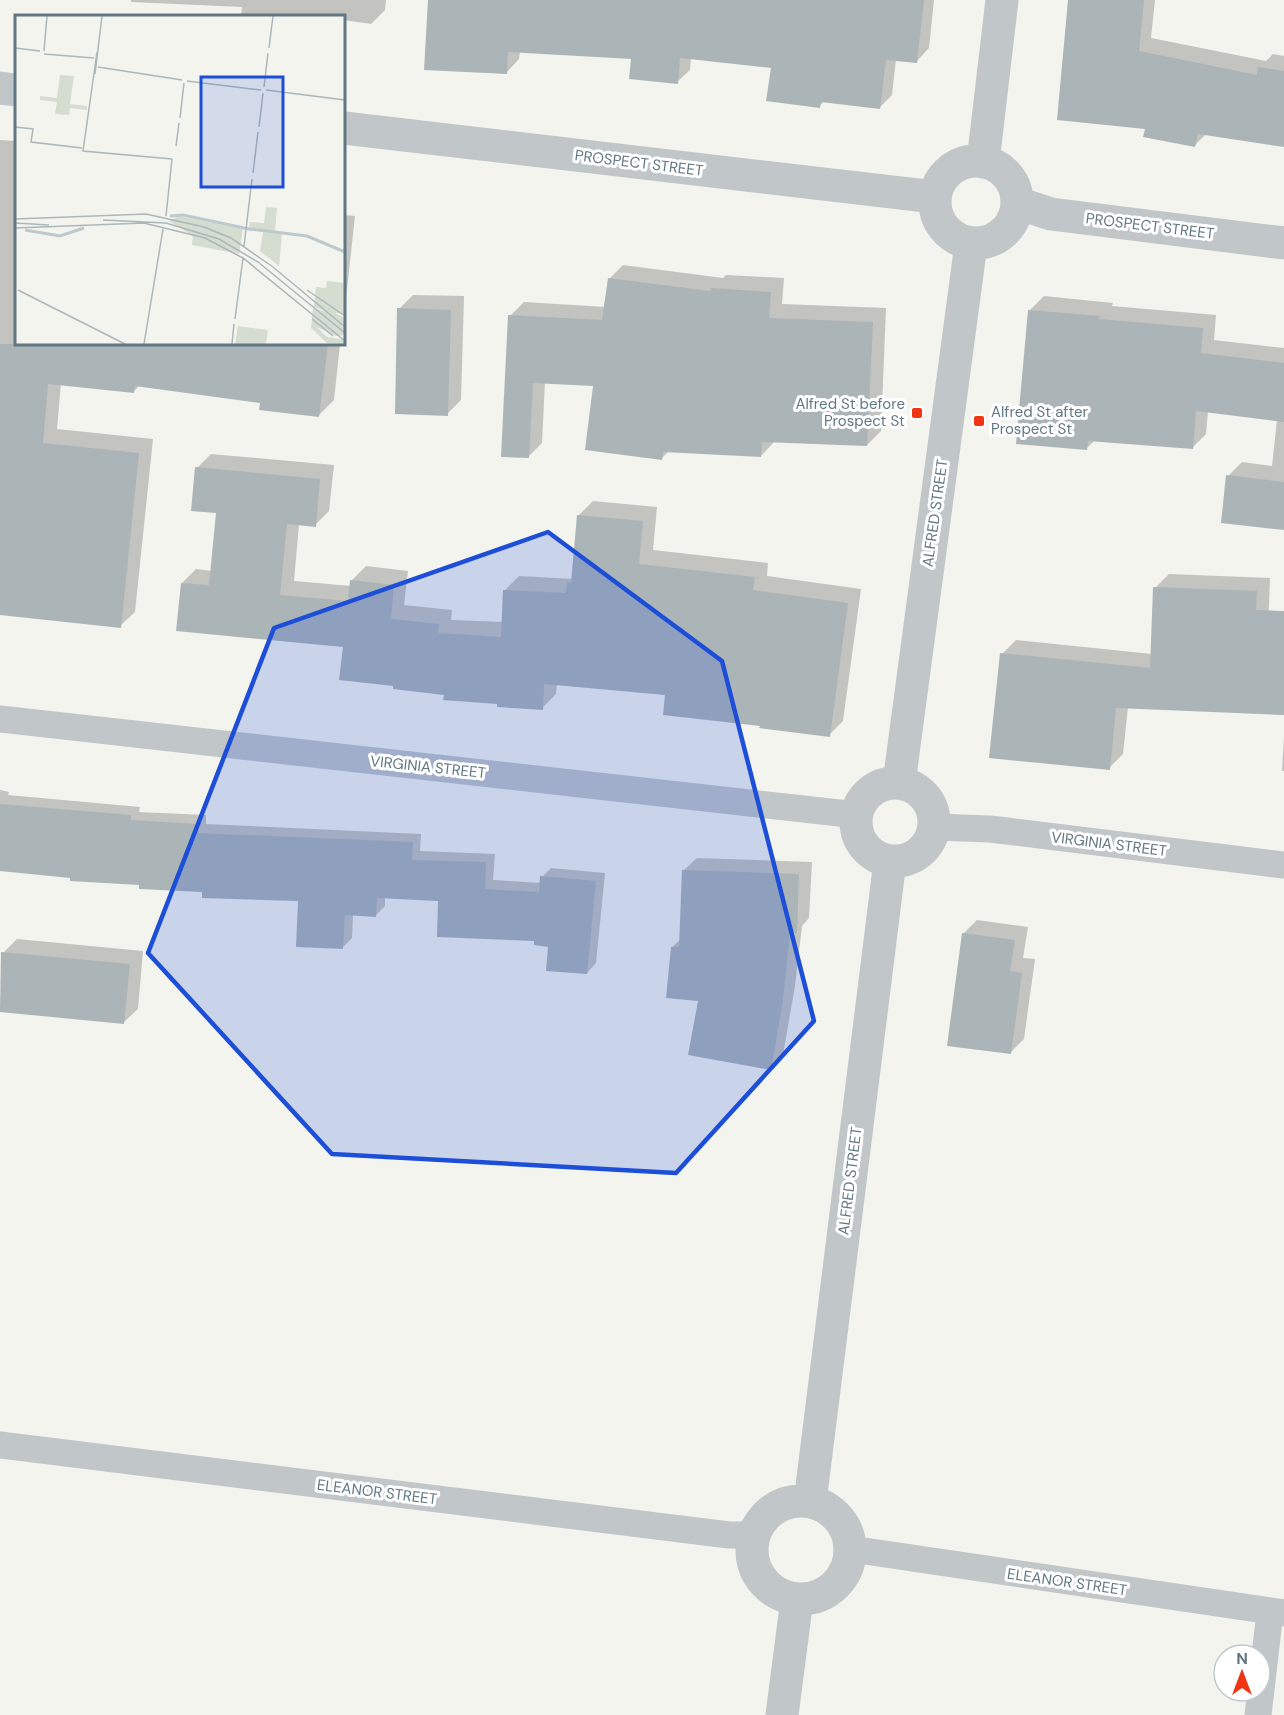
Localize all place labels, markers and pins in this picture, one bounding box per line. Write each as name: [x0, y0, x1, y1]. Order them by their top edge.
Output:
place label: Alfred St before Prospect St: [795, 394, 905, 431]
place label: Alfred St after Prospect St: [991, 402, 1089, 439]
marker: Alfred St before Prospect St: [910, 406, 924, 420]
marker: Alfred St after Prospect St: [972, 414, 986, 428]

